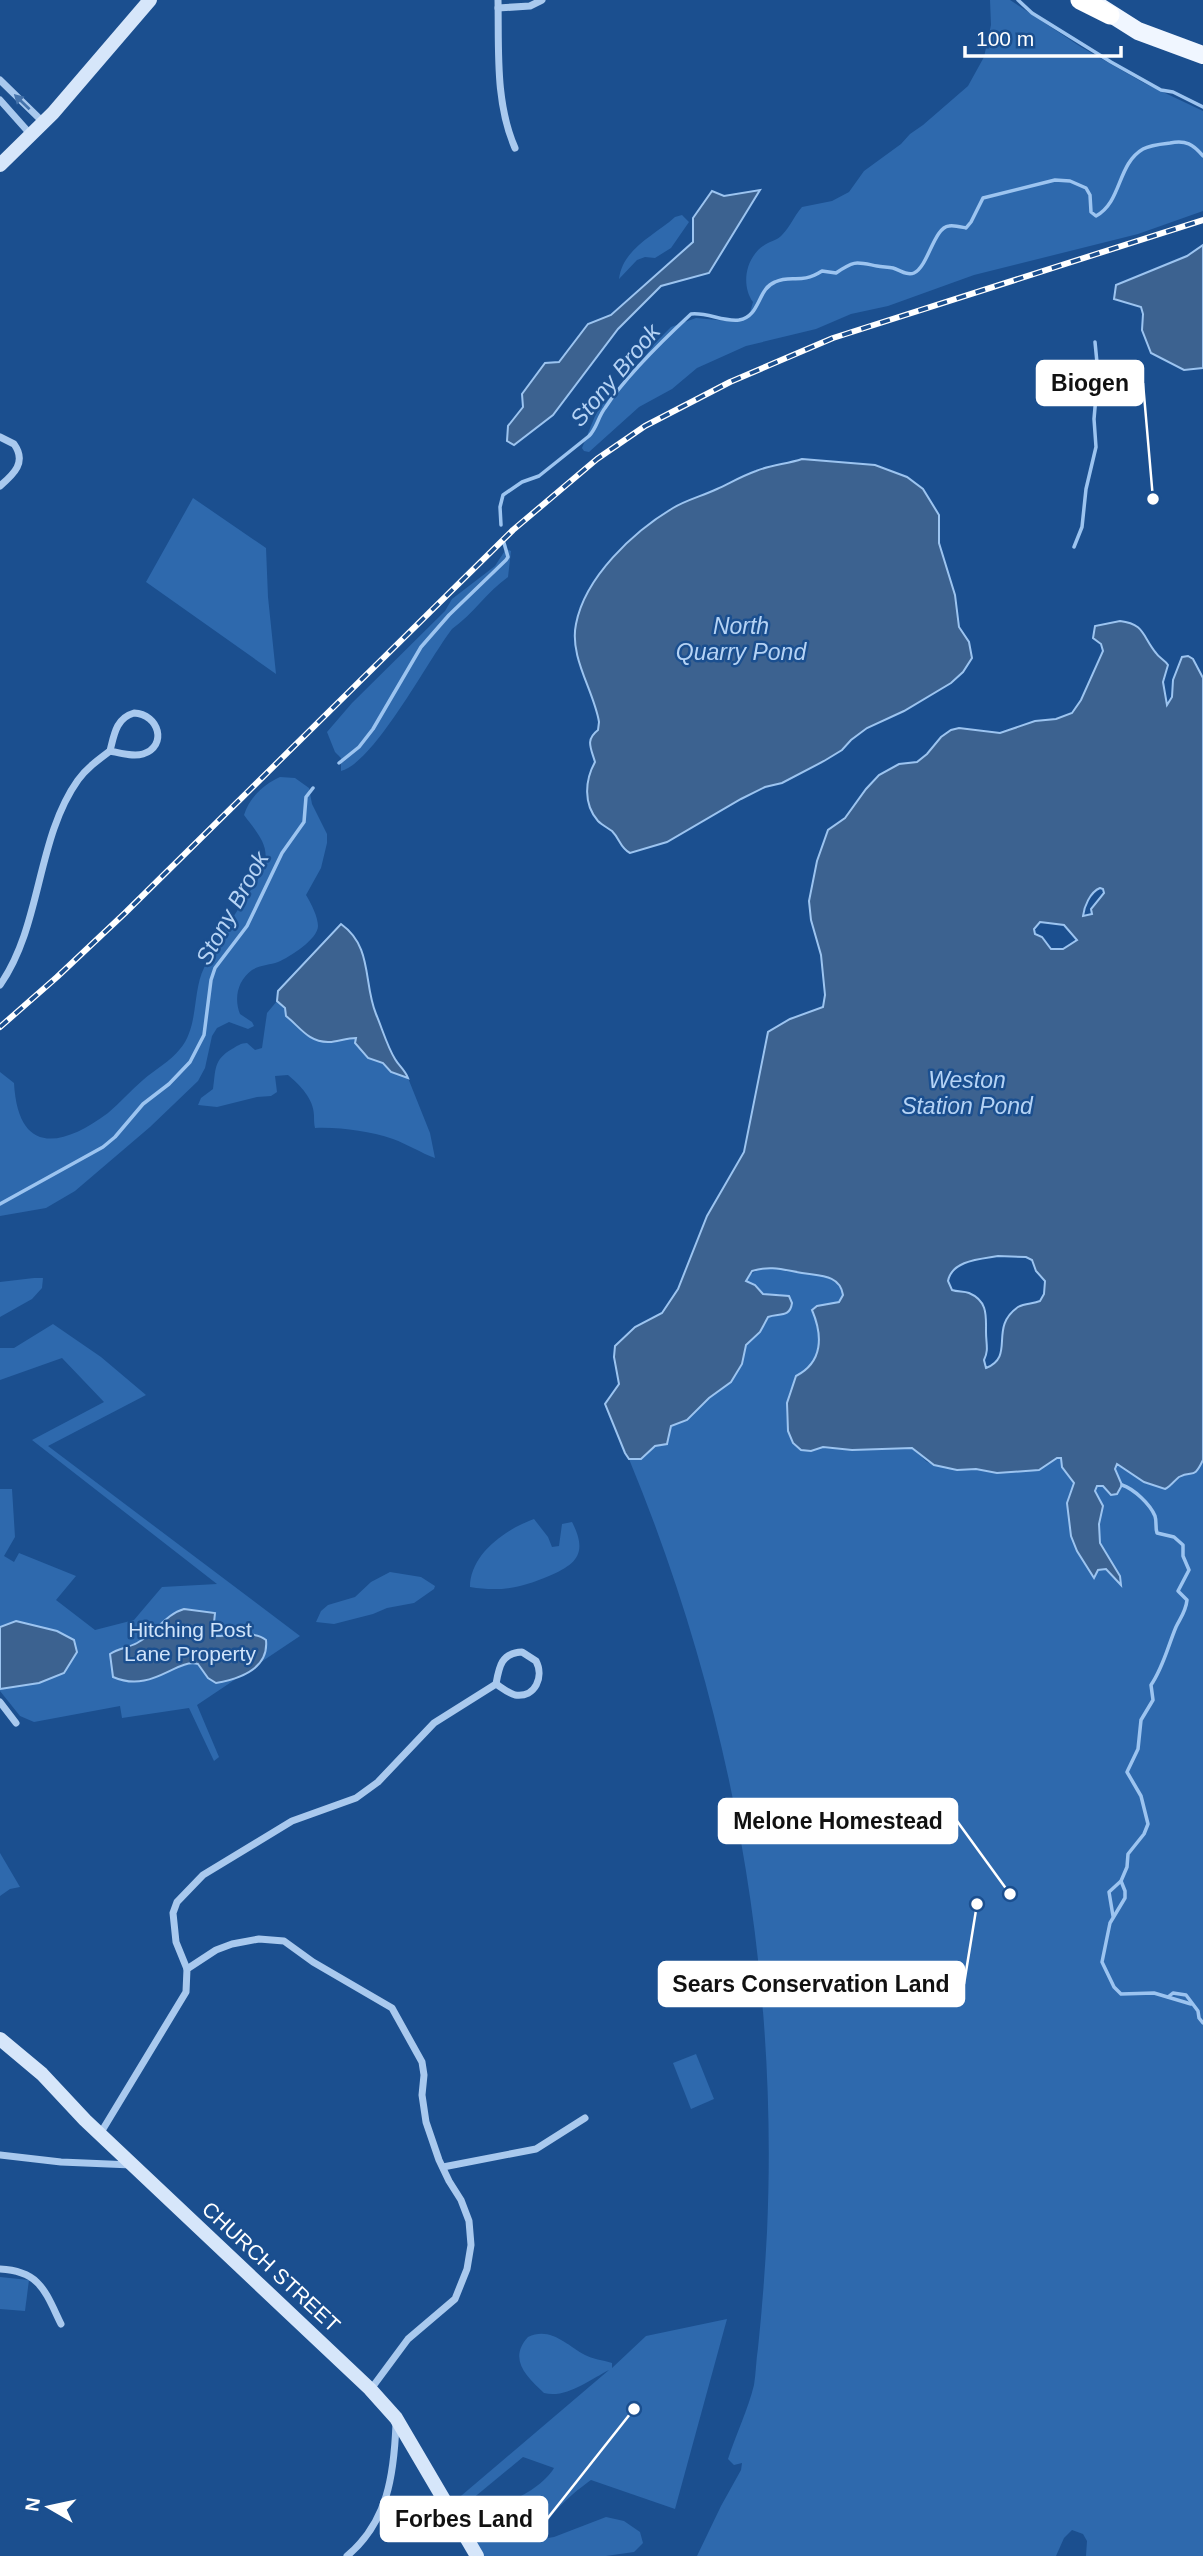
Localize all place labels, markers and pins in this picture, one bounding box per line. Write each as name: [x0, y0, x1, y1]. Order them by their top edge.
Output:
callout: Biogen: [1037, 361, 1143, 405]
callout: Melone Homestead: [719, 1799, 957, 1843]
callout: Sears Conservation Land: [659, 1962, 964, 2006]
callout: Forbes Land: [381, 2497, 547, 2541]

